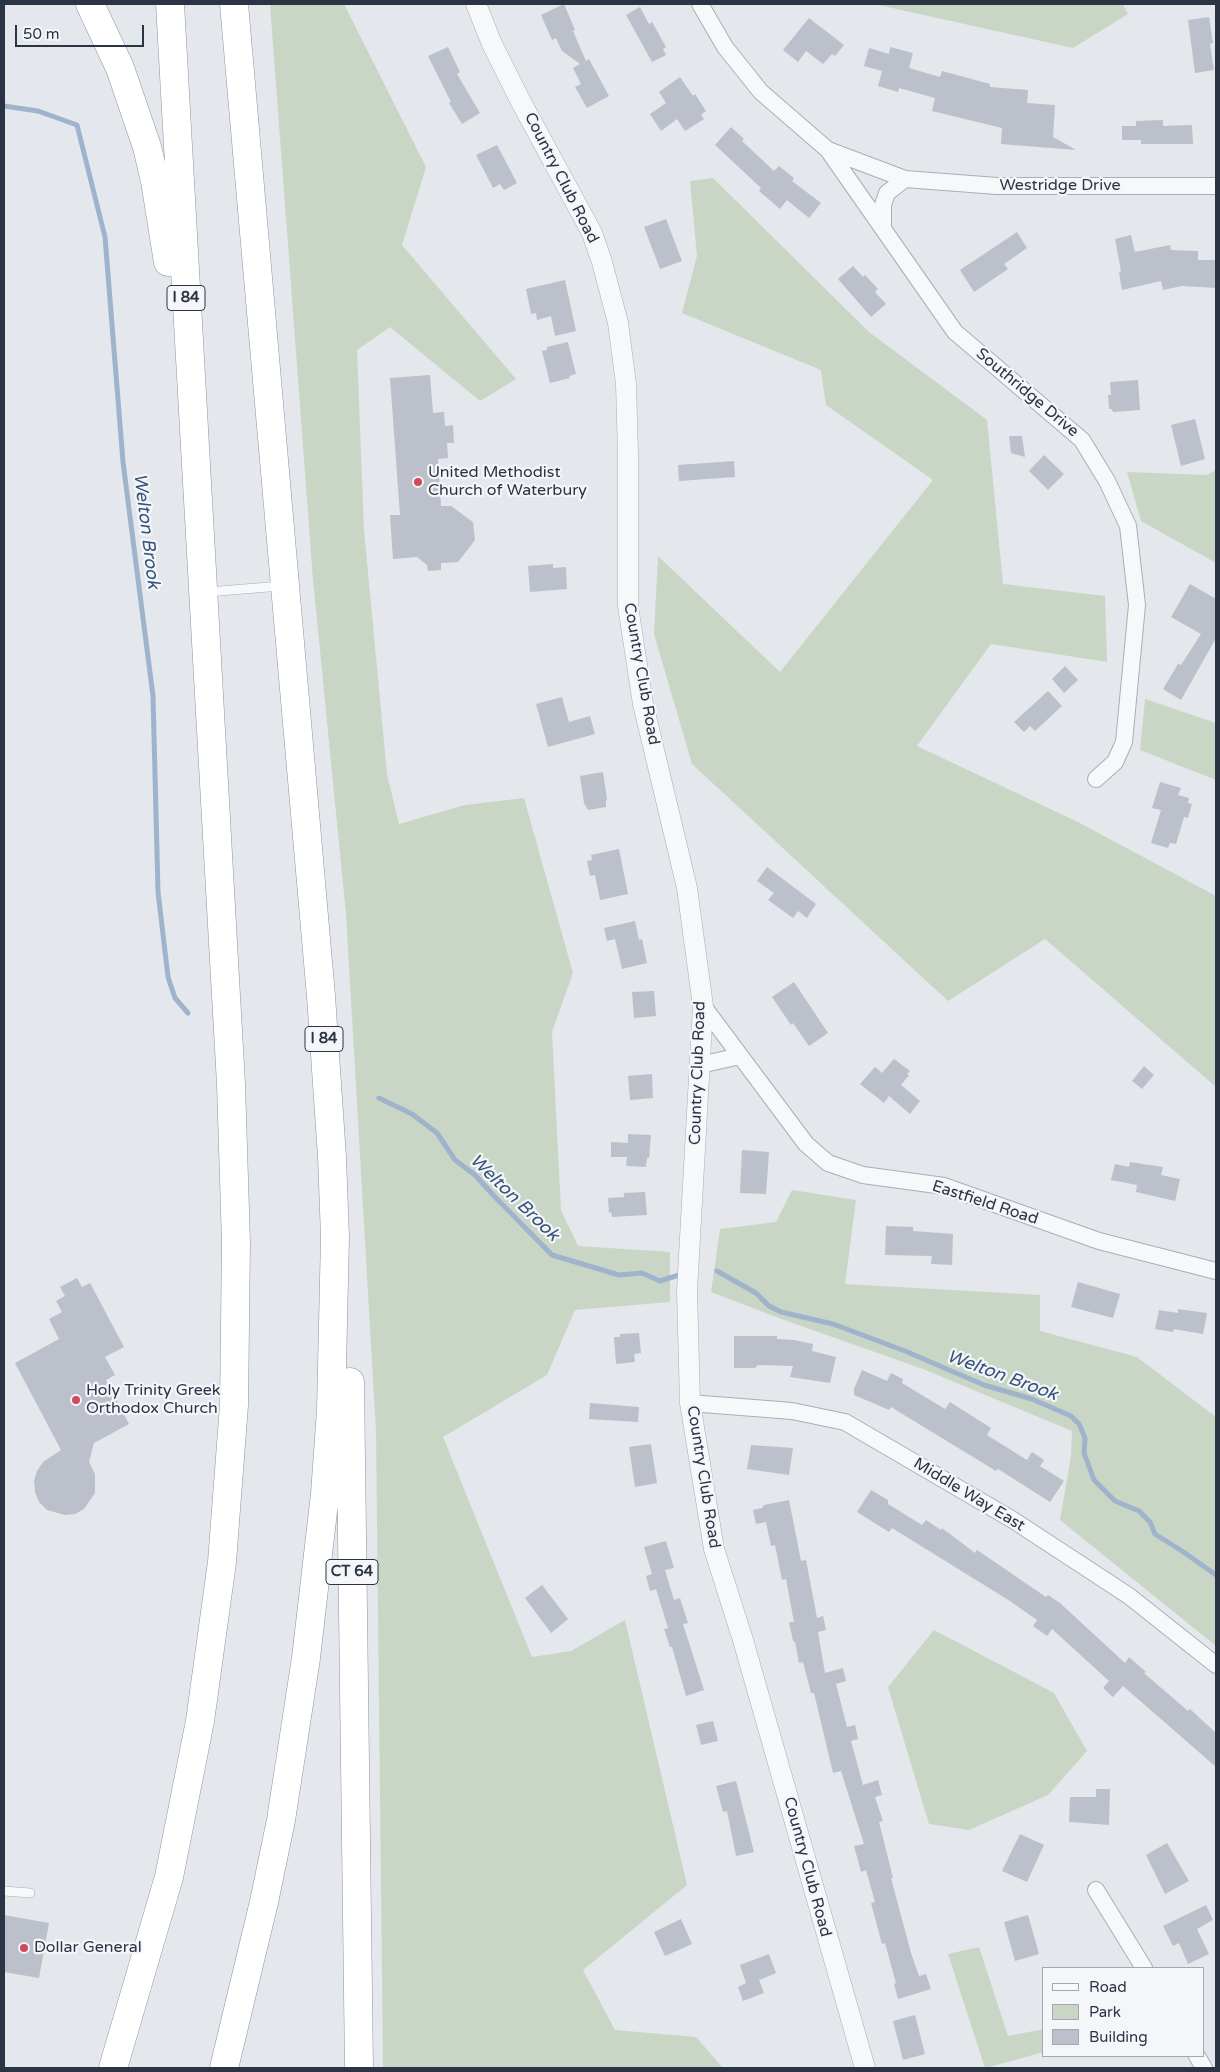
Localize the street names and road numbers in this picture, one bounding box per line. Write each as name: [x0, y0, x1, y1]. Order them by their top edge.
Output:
street label: Country Club Road: [520, 109, 602, 247]
street label: Westridge Drive: [999, 176, 1121, 196]
road number: I 84: [167, 286, 205, 310]
street label: Southridge Drive: [972, 344, 1082, 442]
street label: Country Club Road: [619, 601, 663, 747]
street label: Country Club Road: [686, 1001, 710, 1145]
road number: I 84: [305, 1026, 343, 1052]
street label: Eastfield Road: [929, 1177, 1041, 1229]
street label: Country Club Road: [682, 1404, 724, 1550]
street label: Middle Way East: [910, 1454, 1028, 1536]
road number: CT 64: [326, 1560, 378, 1584]
street label: Country Club Road: [779, 1795, 835, 1939]

